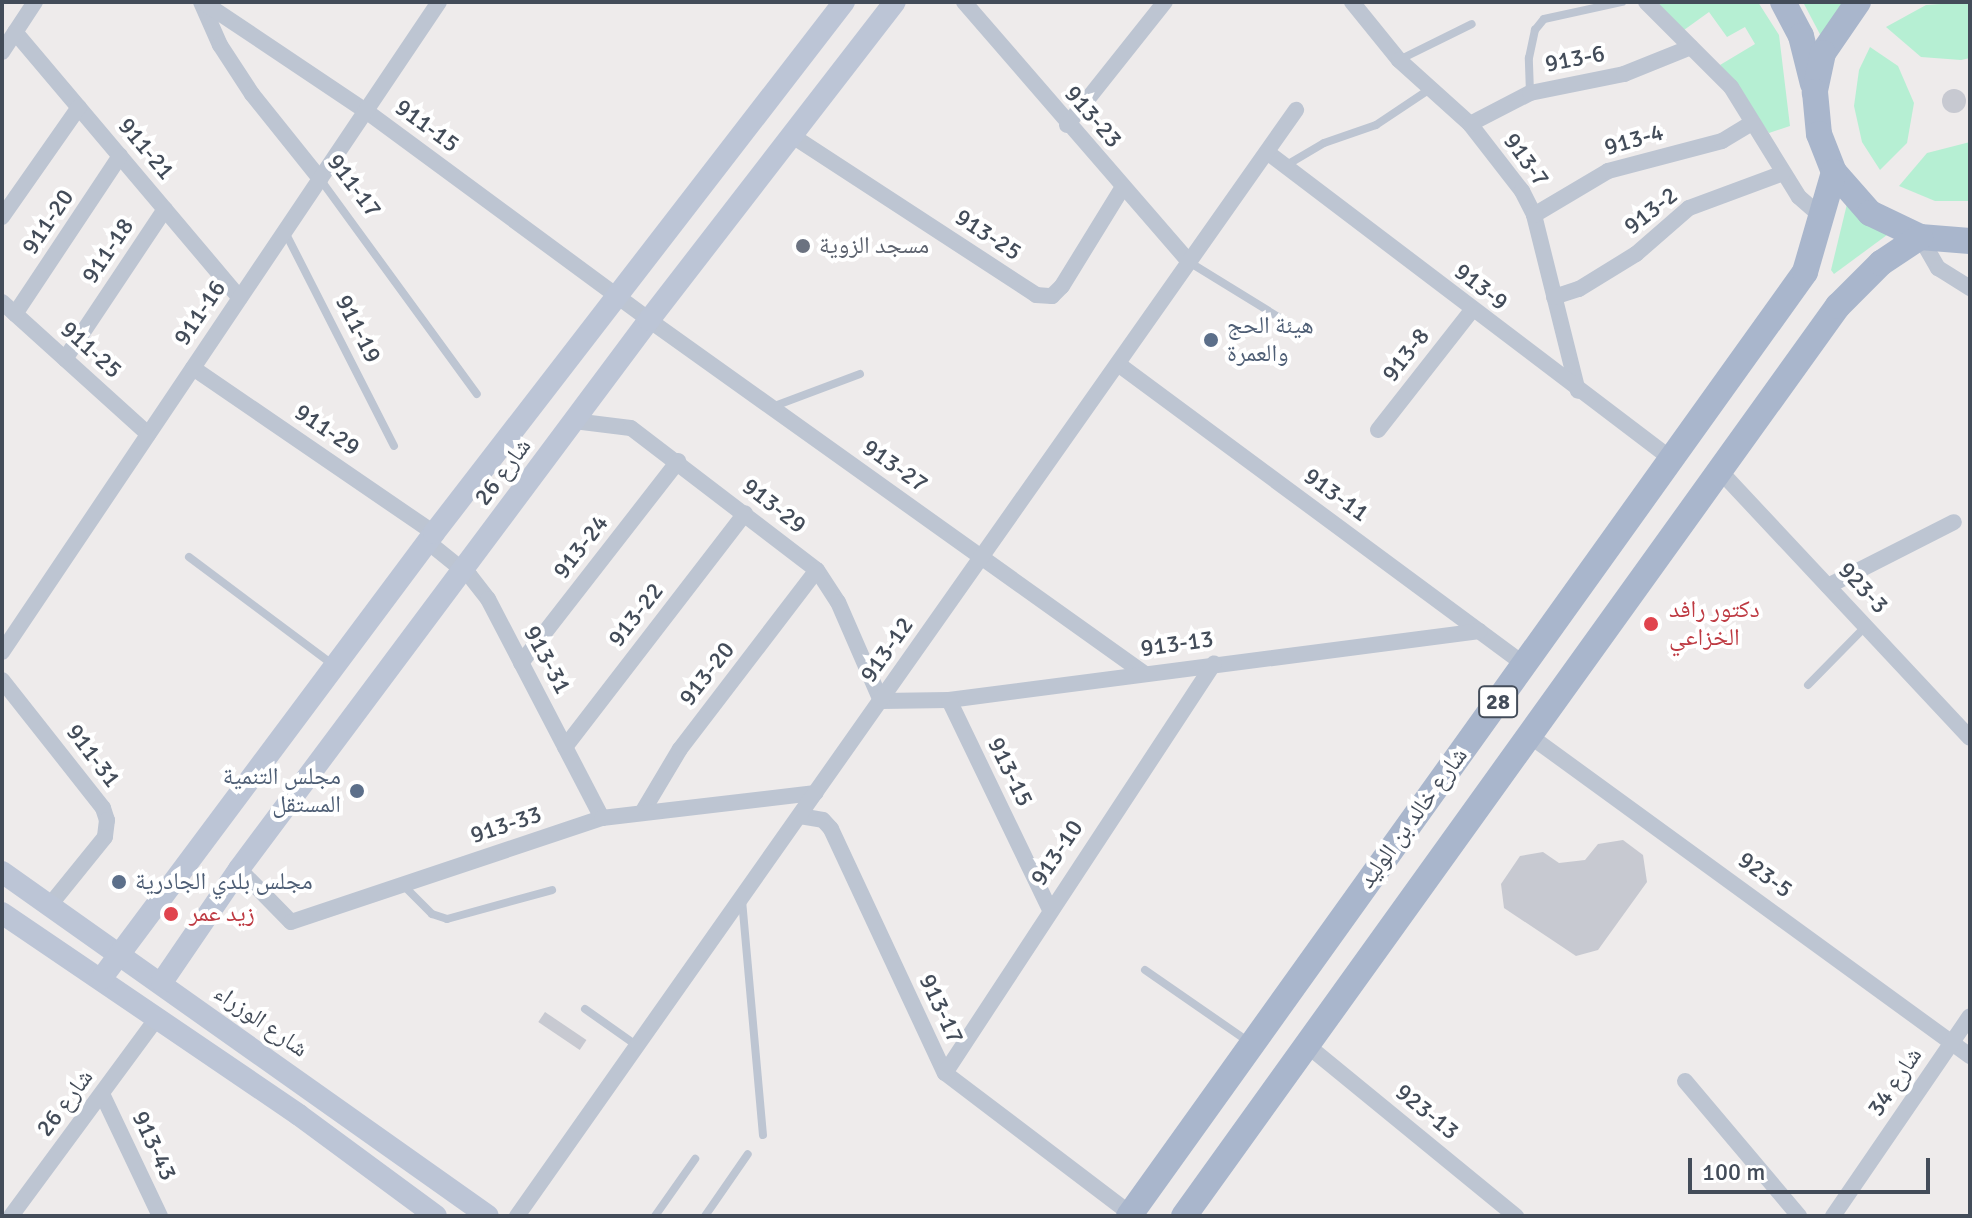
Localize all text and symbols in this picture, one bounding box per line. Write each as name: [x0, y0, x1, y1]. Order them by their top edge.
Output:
street label: 913-6: [1543, 39, 1607, 79]
street label: 913-23: [1058, 80, 1128, 154]
street label: 911-15: [389, 93, 465, 159]
street label: 911-21: [112, 112, 180, 186]
street label: 913-4: [1601, 118, 1667, 162]
street label: 913-7: [1497, 128, 1555, 192]
street label: 911-17: [321, 148, 387, 224]
street label: 913-2: [1618, 181, 1684, 241]
street label: 911-20: [16, 184, 80, 260]
street label: 913-25: [949, 203, 1027, 267]
street label: 911-18: [76, 213, 140, 289]
place label: مسجد الزوية: [819, 232, 929, 260]
marker: مسجد الزوية: [794, 237, 812, 255]
street label: 913-9: [1448, 257, 1514, 317]
street label: 911-16: [168, 275, 232, 351]
street label: 911-19: [329, 290, 387, 368]
place label: هيئة الحج والعمرة: [1227, 312, 1314, 368]
street label: 911-25: [55, 315, 127, 385]
street label: 913-8: [1376, 322, 1436, 388]
marker: هيئة الحج والعمرة: [1202, 331, 1220, 349]
street label: 911-29: [289, 398, 365, 462]
street label: شارع 26: [468, 433, 538, 511]
street label: 913-27: [857, 433, 933, 499]
street label: 913-11: [1298, 462, 1374, 528]
street label: 913-29: [736, 472, 812, 540]
street label: 913-24: [547, 509, 615, 585]
street label: 923-3: [1832, 556, 1894, 620]
street label: 913-22: [602, 577, 670, 653]
place label: دكتور رافد الخزاعي: [1669, 596, 1760, 652]
street label: 913-12: [854, 612, 920, 688]
marker: دكتور رافد الخزاعي: [1640, 613, 1662, 635]
street label: 913-31: [517, 621, 577, 699]
street label: 913-13: [1139, 625, 1215, 663]
street label: 913-20: [673, 636, 741, 712]
road number: 28: [1478, 684, 1518, 720]
street label: 911-31: [60, 718, 126, 794]
street label: 913-15: [981, 733, 1039, 811]
street label: شارع خالد بن الوليد: [1352, 742, 1474, 894]
place label: مجلس التنمية المستقل: [223, 763, 341, 819]
marker: مجلس التنمية المستقل: [348, 782, 366, 800]
street label: 913-33: [467, 800, 545, 850]
street label: 913-10: [1025, 815, 1089, 891]
street label: 923-5: [1732, 846, 1798, 904]
place label: مجلس بلدي الجادرية: [135, 868, 313, 896]
marker: مجلس بلدي الجادرية: [110, 873, 128, 891]
place label: زيد عمر: [189, 900, 255, 928]
marker: زيد عمر: [160, 903, 182, 925]
street label: 913-17: [912, 970, 970, 1048]
street label: شارع الوزراء: [209, 978, 313, 1064]
street label: شارع 34: [1862, 1042, 1928, 1122]
street label: شارع 26: [30, 1064, 100, 1142]
street label: 923-13: [1389, 1078, 1465, 1146]
street label: 913-43: [125, 1107, 183, 1185]
scale bar: [1692, 1142, 1934, 1192]
text: 100 m: [1702, 1157, 1765, 1187]

